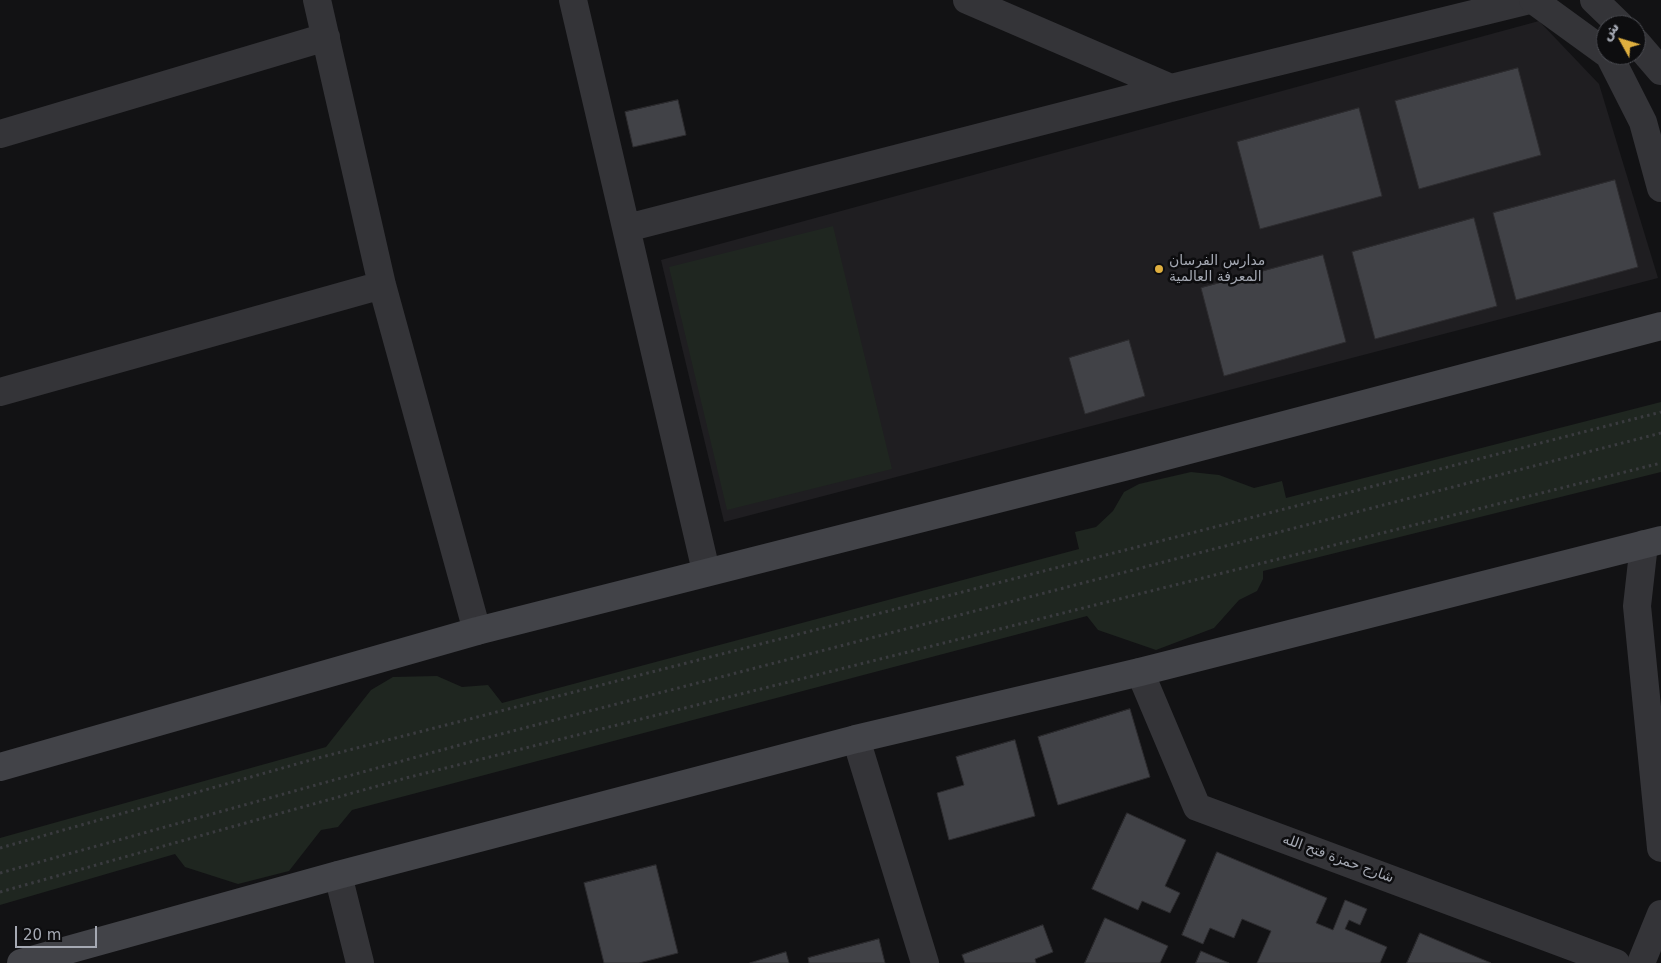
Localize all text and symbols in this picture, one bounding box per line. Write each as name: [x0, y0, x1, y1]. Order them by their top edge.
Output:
north arrow: [1596, 15, 1646, 65]
text: ش: [1598, 19, 1622, 44]
place label: مدارس الفرسان المعرفة العالمية: [1169, 253, 1265, 286]
marker: مدارس الفرسان المعرفة العالمية: [1153, 263, 1165, 275]
street label: شارح حمزة فتح الله: [1280, 831, 1396, 887]
scale bar: [18, 916, 100, 948]
text: 20 m: [23, 926, 61, 944]

